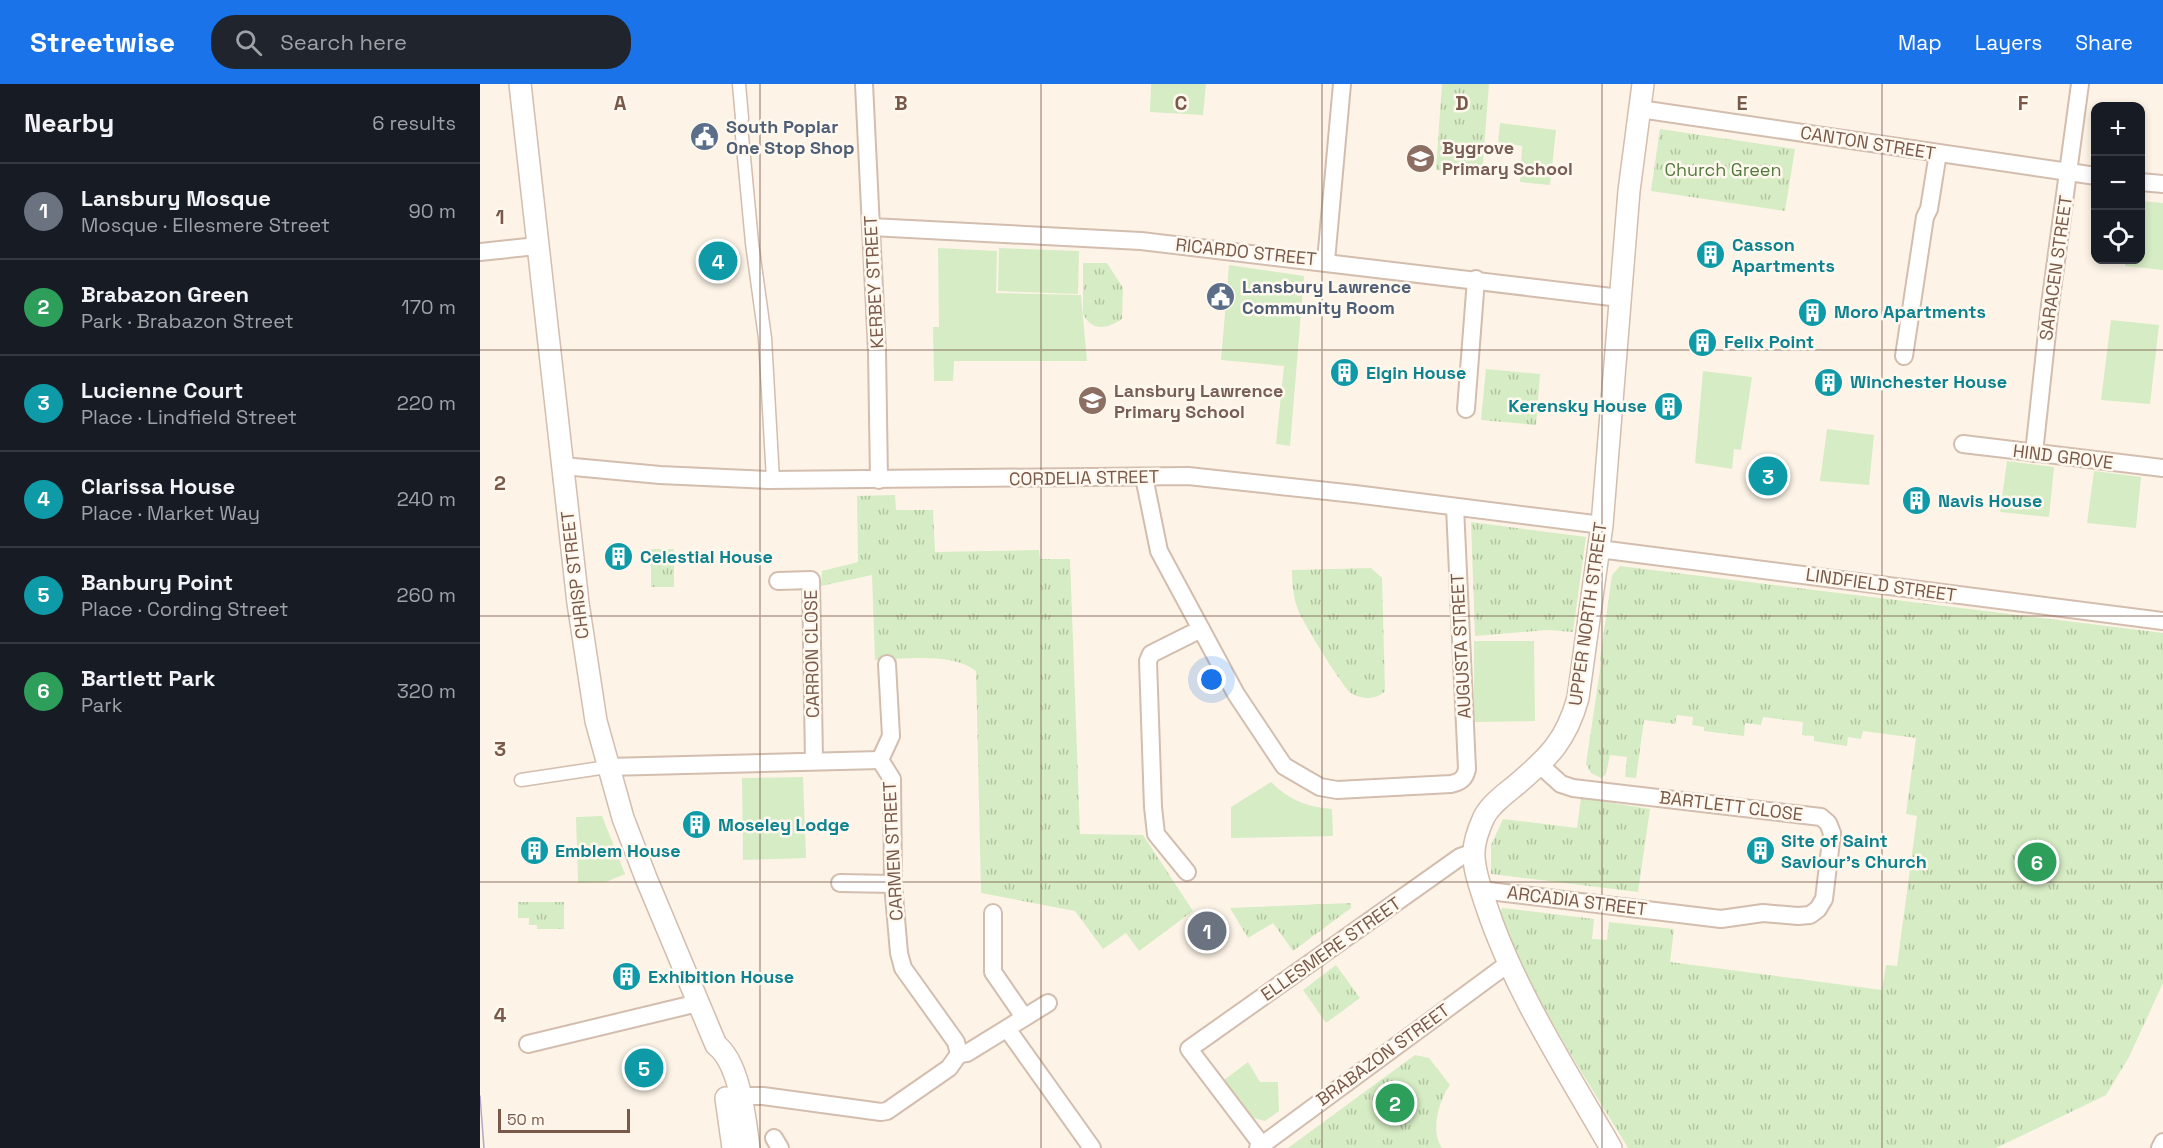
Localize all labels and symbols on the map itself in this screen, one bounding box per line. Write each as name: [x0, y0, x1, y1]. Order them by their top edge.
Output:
text: A: [614, 90, 627, 116]
text: B: [894, 90, 908, 116]
text: C: [1175, 90, 1188, 116]
text: D: [1455, 90, 1469, 116]
text: E: [1736, 90, 1748, 116]
text: F: [2018, 90, 2029, 116]
place label: South Poplar One Stop Shop: [726, 115, 855, 159]
street label: CANTON STREET: [1799, 120, 1938, 165]
public building icon: South Poplar One Stop Shop: [689, 121, 721, 153]
place label: Bygrove Primary School: [1442, 136, 1573, 180]
school or university icon: Bygrove Primary School: [1405, 142, 1437, 174]
park label: Church Green: [1664, 158, 1782, 181]
street label: SARACEN STREET: [2034, 193, 2077, 342]
text: 1: [495, 204, 505, 230]
street label: KERBEY STREET: [859, 215, 888, 349]
street label: RICARDO STREET: [1174, 233, 1318, 270]
place label: Casson Apartments: [1732, 233, 1835, 277]
pin: 4: [698, 238, 738, 284]
building icon: Casson Apartments: [1695, 239, 1727, 271]
place label: Lansbury Lawrence Community Room: [1242, 275, 1412, 319]
public building icon: Lansbury Lawrence Community Room: [1205, 281, 1237, 313]
building icon: Moro Apartments: [1797, 296, 1829, 328]
place label: Moro Apartments: [1834, 300, 1986, 323]
building icon: Felix Point: [1687, 326, 1719, 358]
place label: Felix Point: [1724, 330, 1814, 353]
building icon: Elgin House: [1329, 357, 1361, 389]
place label: Elgin House: [1366, 361, 1466, 384]
building icon: Winchester House: [1813, 366, 1845, 398]
place label: Winchester House: [1850, 370, 2007, 393]
place label: Lansbury Lawrence Primary School: [1114, 379, 1284, 423]
school or university icon: Lansbury Lawrence Primary School: [1077, 385, 1109, 417]
building icon: Kerensky House: [1652, 390, 1684, 422]
place label: Kerensky House: [1508, 394, 1647, 417]
street label: HIND GROVE: [2012, 439, 2115, 474]
pin: 3: [1748, 454, 1788, 498]
street label: CORDELIA STREET: [1009, 465, 1160, 490]
text: 2: [494, 470, 506, 496]
building icon: Navis House: [1901, 485, 1933, 517]
place label: Navis House: [1938, 489, 2042, 512]
street label: CHRISP STREET: [555, 509, 594, 640]
street label: UPPER NORTH STREET: [1563, 520, 1612, 707]
building icon: Celestial House: [603, 541, 635, 573]
place label: Celestial House: [640, 545, 773, 568]
street label: LINDFIELD STREET: [1804, 563, 1958, 607]
street label: AUGUSTA STREET: [1445, 572, 1476, 719]
street label: CARRON CLOSE: [799, 590, 824, 718]
your location: [1197, 665, 1226, 694]
text: 3: [494, 736, 506, 762]
street label: CARMEN STREET: [877, 780, 908, 921]
street label: BARTLETT CLOSE: [1658, 785, 1804, 826]
building icon: Moseley Lodge: [681, 809, 713, 841]
place label: Moseley Lodge: [718, 813, 850, 836]
place label: Site of Saint Saviour's Church: [1781, 829, 1927, 873]
building icon: Emblem House: [518, 835, 550, 867]
building icon: Site of Saint Saviour's Church: [1744, 835, 1776, 867]
place label: Emblem House: [555, 839, 681, 862]
pin: 6: [2018, 840, 2056, 884]
street label: ARCADIA STREET: [1506, 881, 1649, 921]
street label: ELLESMERE STREET: [1256, 891, 1406, 1006]
pin: 1: [1188, 908, 1226, 954]
building icon: Exhibition House: [611, 961, 643, 993]
place label: Exhibition House: [648, 965, 794, 988]
street label: BRABAZON STREET: [1311, 998, 1454, 1111]
text: 4: [494, 1002, 507, 1028]
pin: 5: [624, 1046, 664, 1090]
pin: 2: [1376, 1080, 1414, 1126]
scale bar: [498, 1106, 630, 1134]

